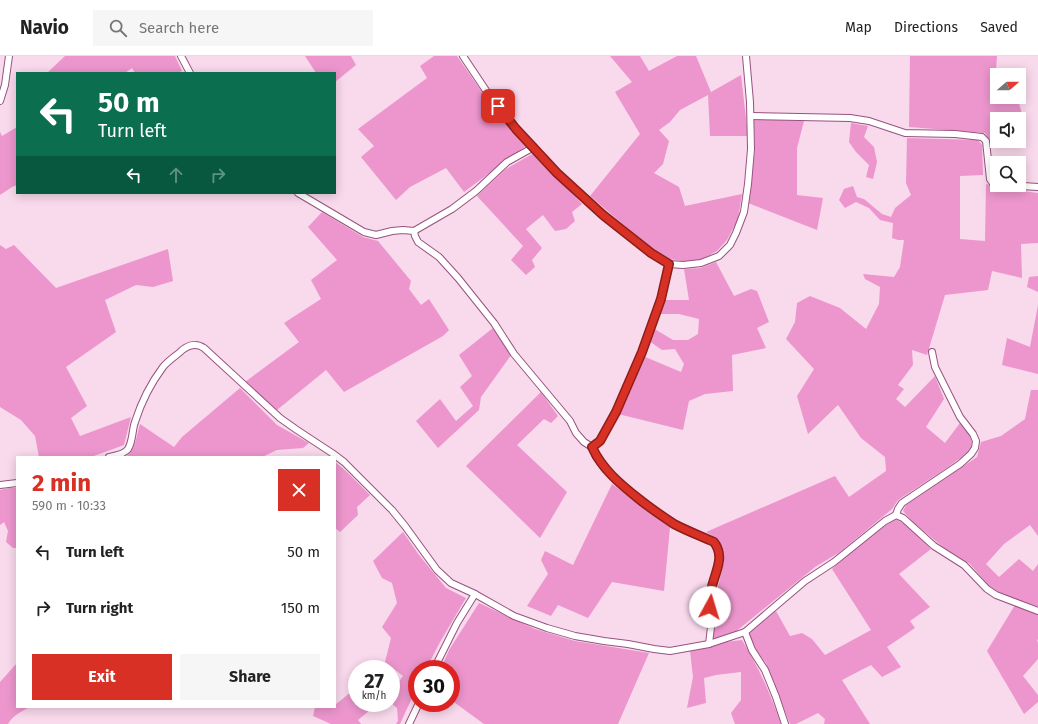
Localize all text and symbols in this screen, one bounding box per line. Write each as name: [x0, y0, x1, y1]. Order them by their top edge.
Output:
search box: [93, 10, 373, 46]
text: Navio: [20, 16, 69, 39]
icon: search: [107, 17, 129, 39]
text: Search here: [139, 19, 219, 37]
text: Map: [845, 19, 872, 36]
text: Directions: [894, 19, 958, 36]
text: Saved: [980, 19, 1018, 36]
north arrow: [990, 68, 1026, 104]
map controls: [990, 68, 1026, 192]
text: 50 m: [98, 86, 160, 119]
icon: left: [32, 88, 84, 140]
pin: [481, 89, 515, 123]
icon: arrive: [487, 95, 509, 117]
button: sound: [990, 112, 1026, 148]
text: Turn left: [98, 120, 167, 142]
button: search: [990, 156, 1026, 192]
icon: left: [123, 164, 145, 186]
icon: ahead: [165, 164, 187, 186]
icon: right: [207, 164, 229, 186]
text: 2 min: [32, 469, 91, 497]
button: close: [278, 469, 320, 511]
text: 590 m · 10:33: [32, 498, 106, 513]
icon: left: [32, 541, 54, 563]
text: Turn left: [66, 543, 124, 561]
text: 50 m: [287, 543, 320, 561]
position arrow: [689, 586, 731, 628]
icon: right: [32, 597, 54, 619]
text: Turn right: [66, 599, 133, 617]
text: 150 m: [281, 599, 320, 617]
button: Exit: [32, 654, 172, 700]
button: Share: [180, 654, 320, 700]
speed limit sign: 30: [408, 660, 460, 712]
text: 27: [364, 669, 384, 693]
text: km/h: [362, 690, 386, 702]

